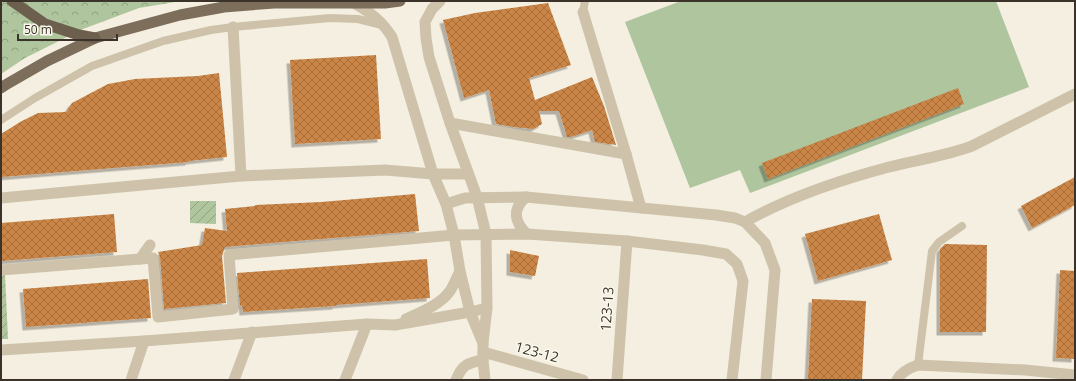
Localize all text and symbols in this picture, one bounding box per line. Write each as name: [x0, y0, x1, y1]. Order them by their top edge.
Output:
scale bar: [18, 16, 117, 42]
text: 50 m: [24, 21, 52, 38]
street label: 123-13: [595, 286, 618, 332]
street label: 123-12: [513, 337, 561, 366]

